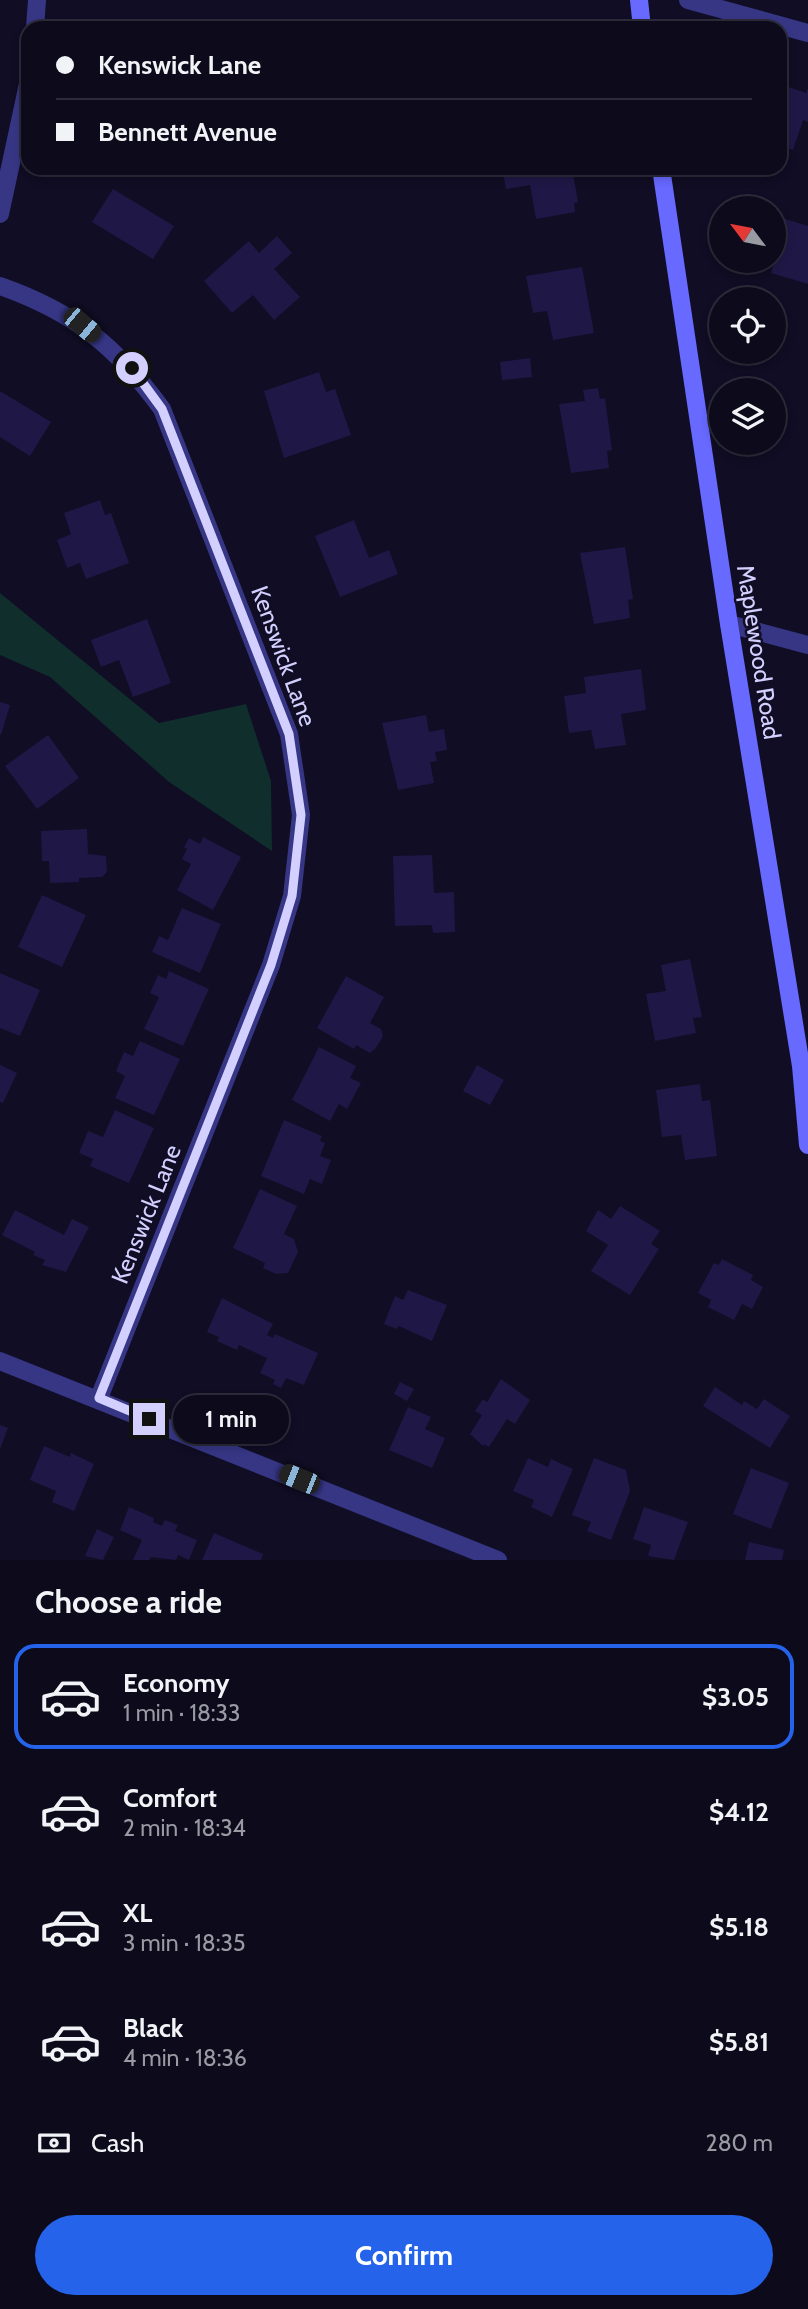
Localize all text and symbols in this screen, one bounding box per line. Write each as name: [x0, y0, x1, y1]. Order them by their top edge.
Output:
text: Kenswick Lane: [98, 49, 261, 81]
text: Bennett Avenue: [98, 116, 277, 148]
north arrow: [709, 196, 786, 273]
map controls: [709, 196, 786, 455]
button: locate: [709, 287, 786, 364]
car: [60, 303, 105, 347]
route start: [116, 352, 148, 384]
button: layers: [709, 378, 786, 455]
street label: Maplewood Road: [731, 563, 787, 741]
street label: Kenswick Lane: [245, 582, 323, 730]
street label: Kenswick Lane: [105, 1140, 187, 1288]
callout: 1 min: [174, 1394, 289, 1444]
route end: [133, 1403, 165, 1435]
text: 1 min: [205, 1405, 257, 1433]
car: [276, 1461, 323, 1497]
text: Choose a ride: [35, 1582, 222, 1621]
icon: car: [39, 1665, 102, 1728]
text: Economy: [123, 1667, 229, 1699]
text: $3.05: [702, 1681, 769, 1713]
text: 1 min · 18:33: [123, 1699, 241, 1727]
icon: car: [39, 1780, 102, 1843]
text: Comfort: [123, 1782, 217, 1814]
text: $4.12: [709, 1796, 769, 1828]
text: 2 min · 18:34: [123, 1814, 246, 1842]
icon: car: [39, 1895, 102, 1958]
text: XL: [123, 1897, 152, 1929]
text: $5.18: [709, 1911, 769, 1943]
text: 3 min · 18:35: [123, 1929, 245, 1957]
icon: car: [39, 2010, 102, 2073]
text: Black: [123, 2012, 183, 2044]
text: $5.81: [709, 2026, 769, 2058]
text: 4 min · 18:36: [123, 2044, 247, 2072]
icon: cash: [35, 2124, 73, 2162]
text: Cash: [91, 2127, 144, 2159]
text: 280 m: [706, 2129, 773, 2157]
button: Confirm: [35, 2215, 773, 2295]

